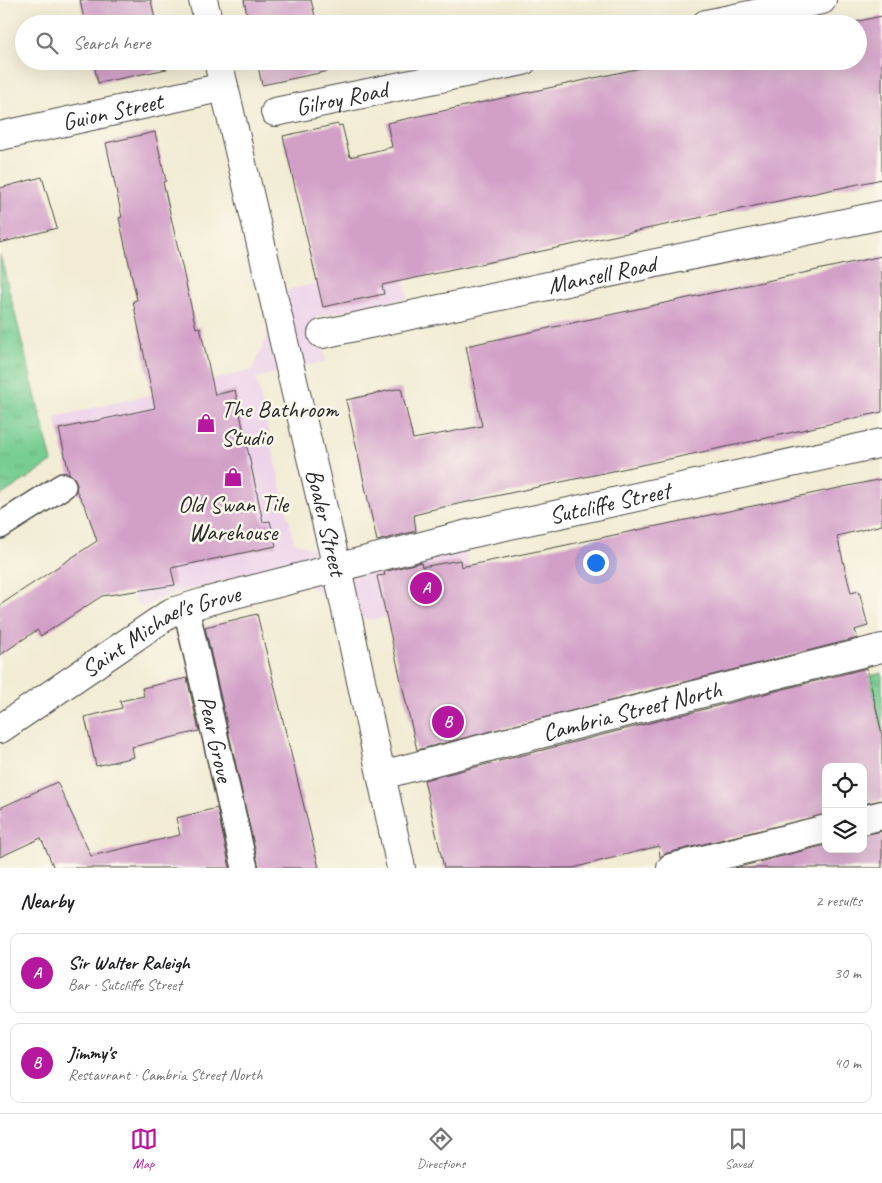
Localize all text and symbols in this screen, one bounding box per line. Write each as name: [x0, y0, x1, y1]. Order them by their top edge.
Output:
search box: [15, 15, 867, 70]
icon: search: [33, 29, 61, 57]
text: Search here: [73, 31, 150, 55]
street label: Gilroy Road: [293, 74, 394, 122]
street label: Guion Street: [59, 85, 167, 137]
street label: Mansell Road: [545, 248, 662, 301]
place label: The Bathroom Studio: [221, 394, 340, 452]
shop icon: The Bathroom Studio: [195, 412, 217, 434]
shop icon: Old Swan Tile Warehouse: [222, 466, 244, 488]
street label: Boaler Street: [299, 466, 354, 581]
street label: Sutcliffe Street: [546, 474, 676, 531]
place label: Old Swan Tile Warehouse: [178, 489, 290, 547]
your location: [583, 550, 609, 576]
pin: A: [410, 569, 442, 607]
street label: Saint Michael's Grove: [76, 578, 245, 684]
street label: Cambria Street North: [539, 674, 725, 748]
street label: Pear Grove: [191, 693, 240, 787]
pin: B: [432, 703, 464, 741]
map controls: [822, 763, 867, 853]
button: locate: [822, 763, 867, 808]
button: layers: [822, 808, 867, 853]
text: Nearby: [20, 888, 73, 914]
text: 2 results: [815, 891, 862, 911]
text: Sir Walter Raleigh: [68, 951, 190, 975]
text: A: [33, 963, 41, 983]
text: 30 m: [834, 963, 861, 983]
text: Bar · Sutcliffe Street: [68, 975, 182, 995]
text: Jimmy's: [68, 1041, 116, 1065]
text: B: [33, 1053, 41, 1073]
text: 40 m: [834, 1053, 861, 1073]
text: Restaurant · Cambria Street North: [68, 1065, 263, 1085]
tab: Map: [130, 1125, 158, 1172]
tab: Directions: [417, 1125, 465, 1172]
tab: Saved: [724, 1125, 752, 1172]

